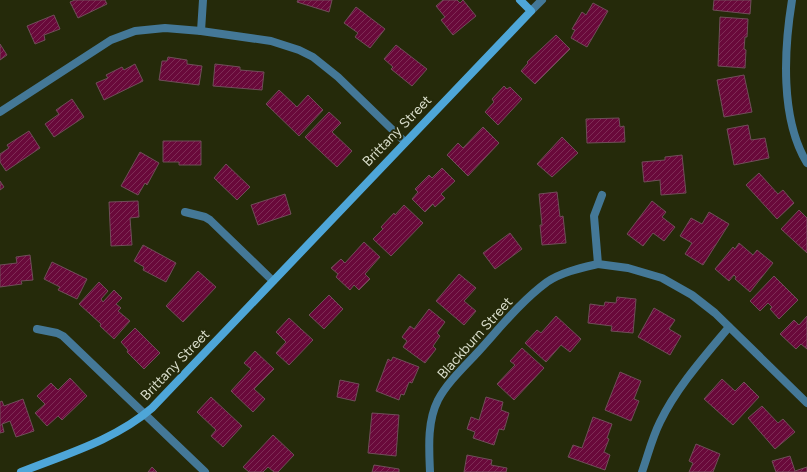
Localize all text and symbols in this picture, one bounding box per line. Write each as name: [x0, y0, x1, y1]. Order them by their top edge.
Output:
street label: Brittany Street: [359, 92, 435, 170]
street label: Blackburn Street: [434, 294, 516, 382]
street label: Brittany Street: [137, 326, 213, 404]

